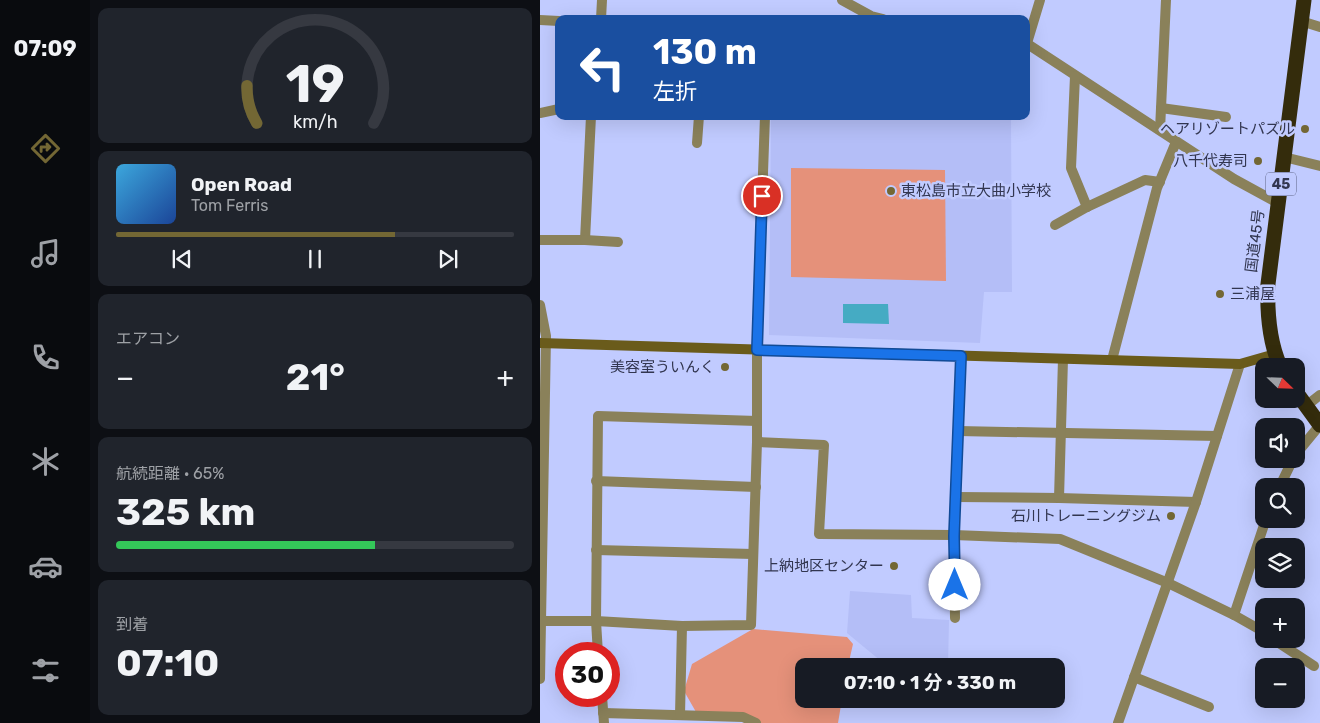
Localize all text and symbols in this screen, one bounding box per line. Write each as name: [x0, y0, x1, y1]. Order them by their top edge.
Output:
text: 130 m: [653, 31, 757, 73]
text: 07:09: [13, 35, 77, 62]
icon: left: [570, 35, 635, 100]
text: 19: [285, 53, 345, 115]
text: 左折: [653, 78, 697, 105]
text: km/h: [293, 111, 337, 132]
place label: ヘアリゾートパズル: [1160, 120, 1295, 138]
marker: ヘアリゾートパズル: [1299, 123, 1311, 135]
icon: directions: [28, 131, 63, 166]
place label: 八千代寿司: [1173, 152, 1248, 170]
marker: 八千代寿司: [1252, 155, 1264, 167]
road number: 45: [1266, 172, 1296, 195]
text: Open Road: [191, 173, 292, 196]
pin: [741, 175, 783, 217]
icon: arrive: [748, 182, 776, 210]
place label: 東松島市立大曲小学校: [901, 182, 1051, 200]
marker: 東松島市立大曲小学校: [885, 185, 897, 197]
text: Tom Ferris: [191, 196, 268, 215]
street label: 国道45号: [1242, 209, 1268, 273]
icon: music: [28, 236, 63, 271]
icon: previous: [168, 245, 196, 273]
icon: pause: [301, 245, 329, 273]
icon: next: [434, 245, 462, 273]
place label: 三浦屋: [1230, 285, 1275, 303]
marker: 三浦屋: [1214, 288, 1226, 300]
text: エアコン: [116, 329, 180, 348]
icon: phone: [28, 340, 63, 375]
text: 21°: [286, 354, 345, 400]
place label: 美容室ういんく: [610, 358, 715, 376]
north arrow: [1255, 358, 1305, 408]
map controls: [1255, 358, 1305, 708]
text: −: [116, 361, 134, 394]
text: +: [497, 361, 514, 394]
marker: 美容室ういんく: [719, 361, 731, 373]
button: sound: [1255, 418, 1305, 468]
icon: climate: [28, 444, 63, 479]
text: 航続距離 · 65%: [116, 464, 224, 483]
button: search: [1255, 478, 1305, 528]
text: 325 km: [116, 489, 255, 535]
place label: 石川トレーニングジム: [1011, 507, 1161, 525]
marker: 石川トレーニングジム: [1165, 510, 1177, 522]
button: layers: [1255, 538, 1305, 588]
icon: car: [28, 549, 63, 584]
place label: 上納地区センター: [764, 557, 884, 575]
position arrow: [928, 558, 980, 610]
marker: 上納地区センター: [888, 560, 900, 572]
button: +: [1255, 598, 1305, 648]
text: 到着: [116, 615, 148, 634]
text: 07:10: [116, 640, 219, 686]
speed limit sign: 30: [555, 642, 620, 707]
icon: filters: [28, 653, 63, 688]
button: −: [1255, 658, 1305, 708]
text: 07:10 · 1 分 · 330 m: [844, 671, 1016, 694]

